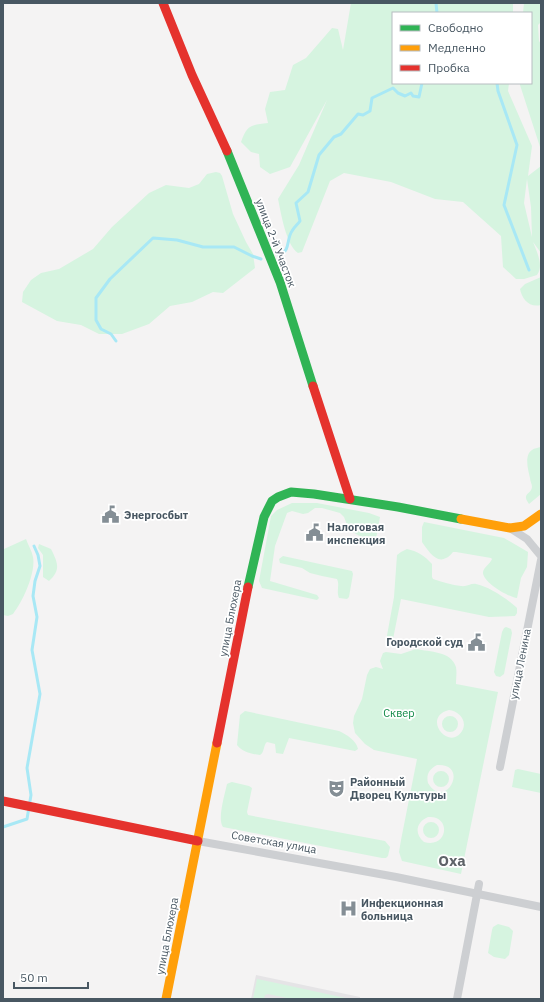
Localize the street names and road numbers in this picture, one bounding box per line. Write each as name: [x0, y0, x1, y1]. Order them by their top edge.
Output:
street label: улица 2-й Участок: [253, 197, 299, 289]
street label: улица Блюхера: [216, 578, 244, 658]
street label: улица Ленина: [506, 627, 534, 701]
street label: Советская улица: [230, 828, 318, 856]
street label: улица Блюхера: [153, 896, 181, 976]

